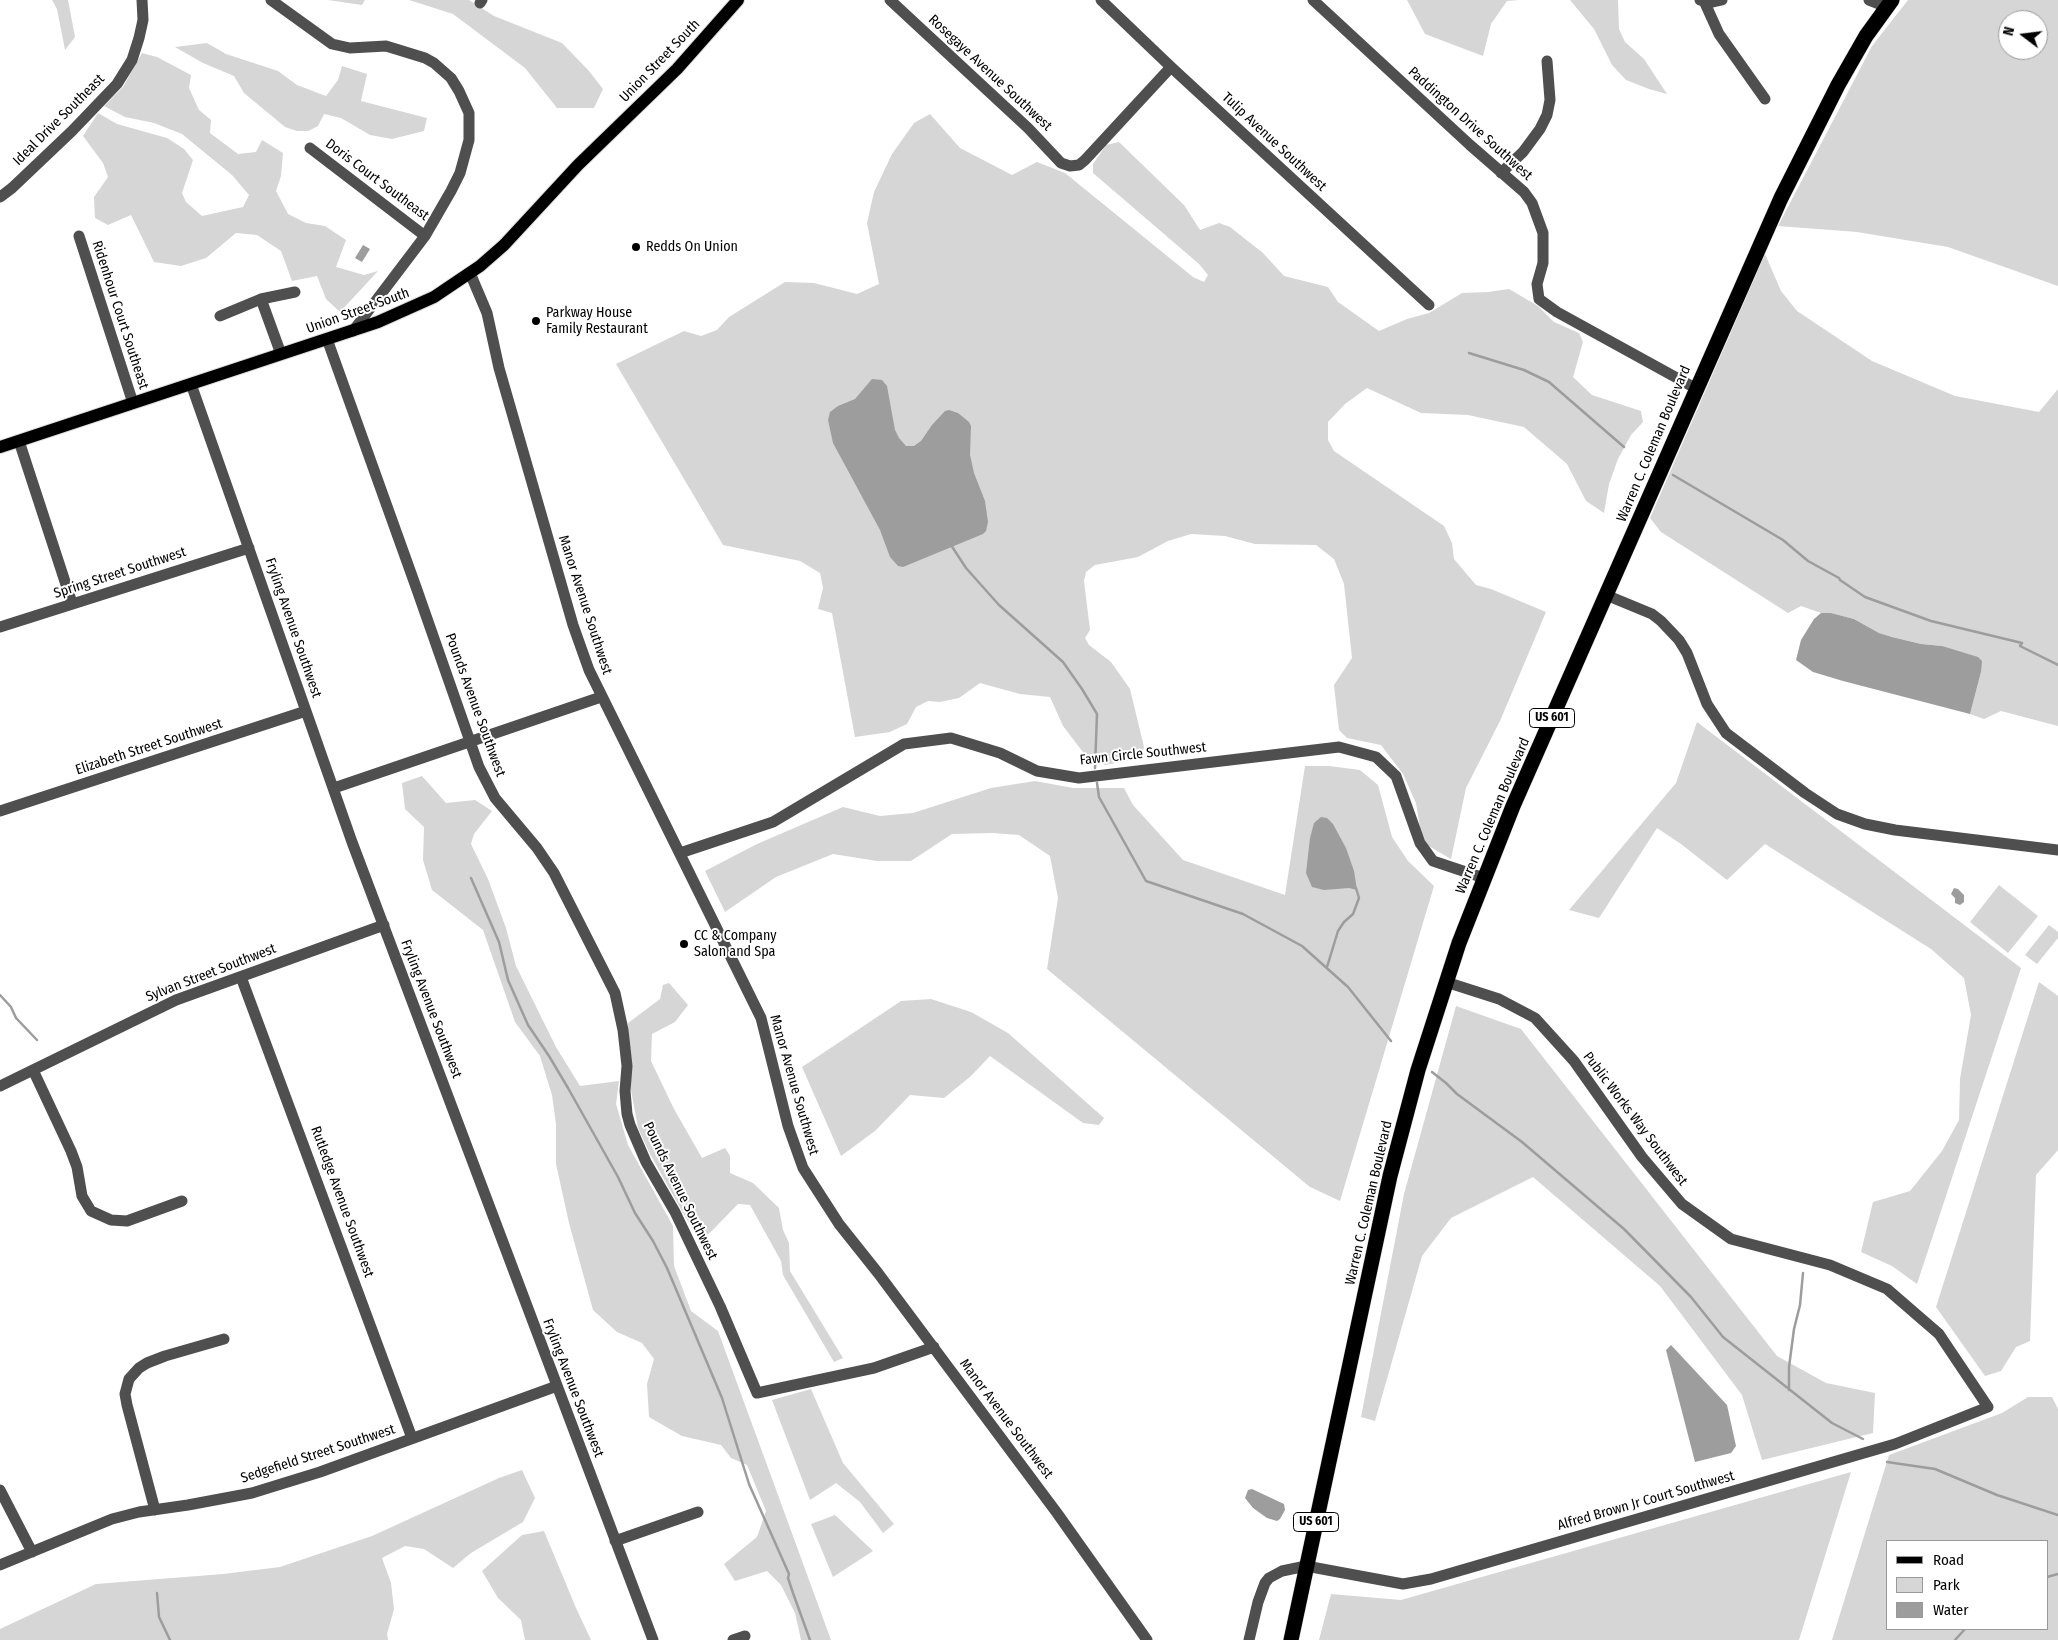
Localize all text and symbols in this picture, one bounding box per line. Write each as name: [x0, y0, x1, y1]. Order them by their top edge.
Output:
north arrow: [1998, 10, 2048, 60]
street label: Rosegaye Avenue Southwest: [925, 11, 1055, 135]
street label: Union Street South: [616, 16, 704, 106]
text: N: [2000, 25, 2018, 38]
street label: Paddington Drive Southwest: [1404, 64, 1536, 184]
street label: Ideal Drive Southeast: [10, 71, 108, 169]
street label: Tulip Avenue Southwest: [1218, 89, 1330, 195]
street label: Doris Court Southeast: [322, 136, 432, 224]
street label: Ridenhour Court Southeast: [88, 239, 152, 391]
place label: Redds On Union: [646, 239, 738, 255]
marker: Redds On Union: [630, 241, 642, 253]
street label: Union Street South: [304, 285, 412, 337]
place label: Parkway House Family Restaurant: [546, 305, 648, 338]
marker: Parkway House Family Restaurant: [530, 315, 542, 327]
street label: Warren C. Coleman Boulevard: [1613, 363, 1695, 525]
street label: Manor Avenue Southwest: [555, 533, 615, 677]
street label: Spring Street Southwest: [52, 544, 188, 602]
street label: Fryling Avenue Southwest: [261, 556, 325, 700]
street label: Pounds Avenue Southwest: [441, 631, 509, 779]
road number: US 601: [1530, 708, 1574, 728]
street label: Elizabeth Street Southwest: [73, 715, 225, 779]
street label: Warren C. Coleman Boulevard: [1452, 735, 1534, 897]
street label: Fawn Circle Southwest: [1079, 739, 1207, 769]
place label: CC & Company Salon and Spa: [694, 928, 777, 960]
street label: Fryling Avenue Southwest: [397, 937, 465, 1081]
marker: CC & Company Salon and Spa: [678, 938, 690, 950]
street label: Sylvan Street Southwest: [144, 940, 278, 1006]
street label: Manor Avenue Southwest: [766, 1013, 822, 1157]
street label: Public Works Way Southwest: [1579, 1049, 1691, 1189]
street label: Pounds Avenue Southwest: [639, 1119, 721, 1263]
street label: Warren C. Coleman Boulevard: [1342, 1119, 1396, 1287]
street label: Rutledge Avenue Southwest: [307, 1124, 377, 1280]
street label: Fryling Avenue Southwest: [539, 1316, 607, 1460]
street label: Manor Avenue Southwest: [956, 1356, 1056, 1482]
street label: Sedgefield Street Southwest: [239, 1421, 397, 1487]
street label: Alfred Brown Jr Court Southwest: [1556, 1468, 1736, 1534]
road number: US 601: [1294, 1512, 1338, 1531]
legend: [1886, 1540, 2048, 1630]
text: Road: [1933, 1551, 1964, 1569]
text: Park: [1933, 1576, 1960, 1594]
text: Water: [1933, 1601, 1968, 1619]

